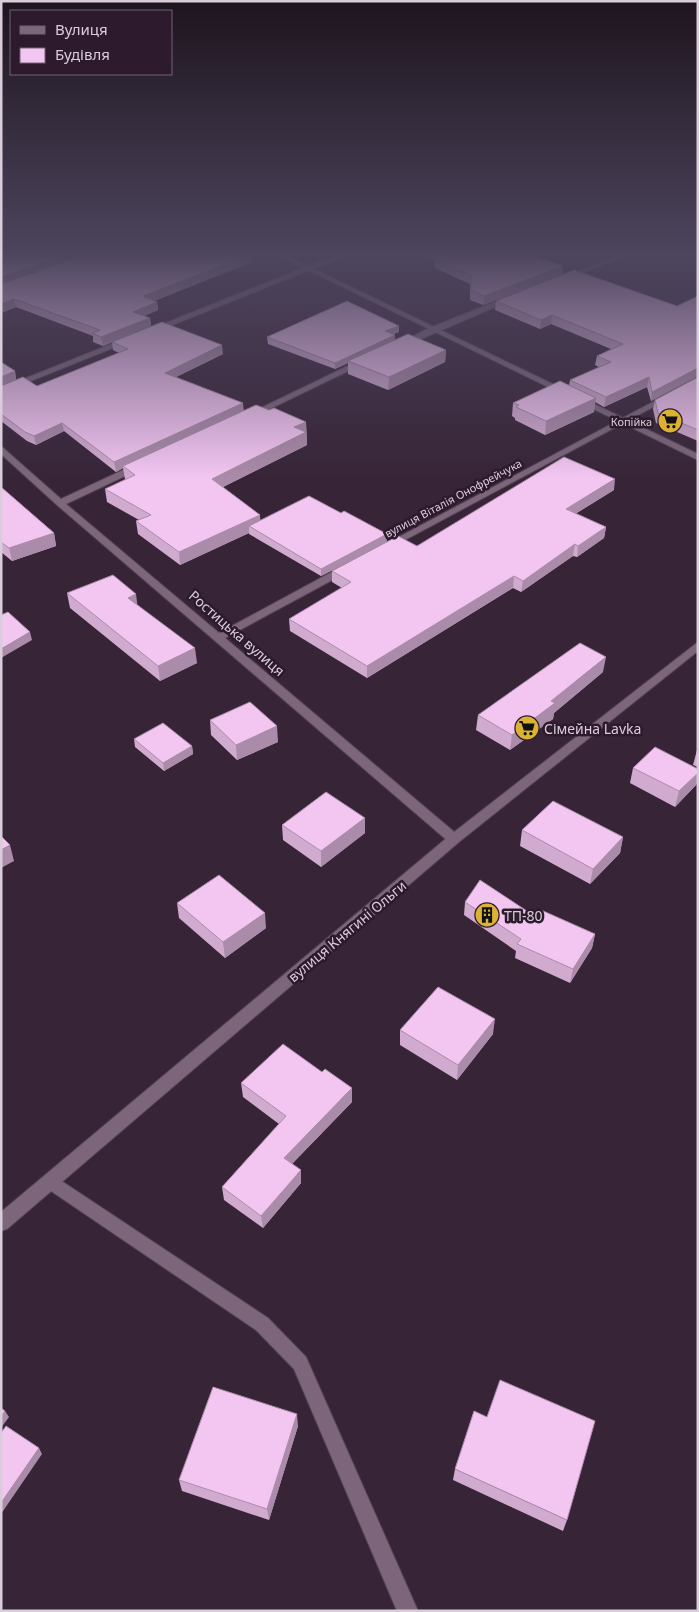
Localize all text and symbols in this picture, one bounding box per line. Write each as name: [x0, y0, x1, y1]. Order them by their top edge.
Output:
legend: [10, 10, 172, 75]
text: Вулиця: [55, 19, 108, 39]
text: Будівля: [55, 44, 110, 64]
supermarket icon: Копійка: [657, 408, 683, 434]
place label: Копійка: [611, 414, 652, 429]
street label: вулиця Віталія Онофрейчука: [382, 455, 524, 541]
street label: Ростицька вулиця: [185, 586, 289, 680]
supermarket icon: Сімейна Lavka: [514, 715, 540, 741]
place label: Сімейна Lavka: [544, 719, 641, 738]
street label: вулиця Княгині Ольги: [284, 876, 410, 986]
building icon: ТП-80: [474, 902, 500, 928]
place label: ТП-80: [504, 906, 543, 925]

